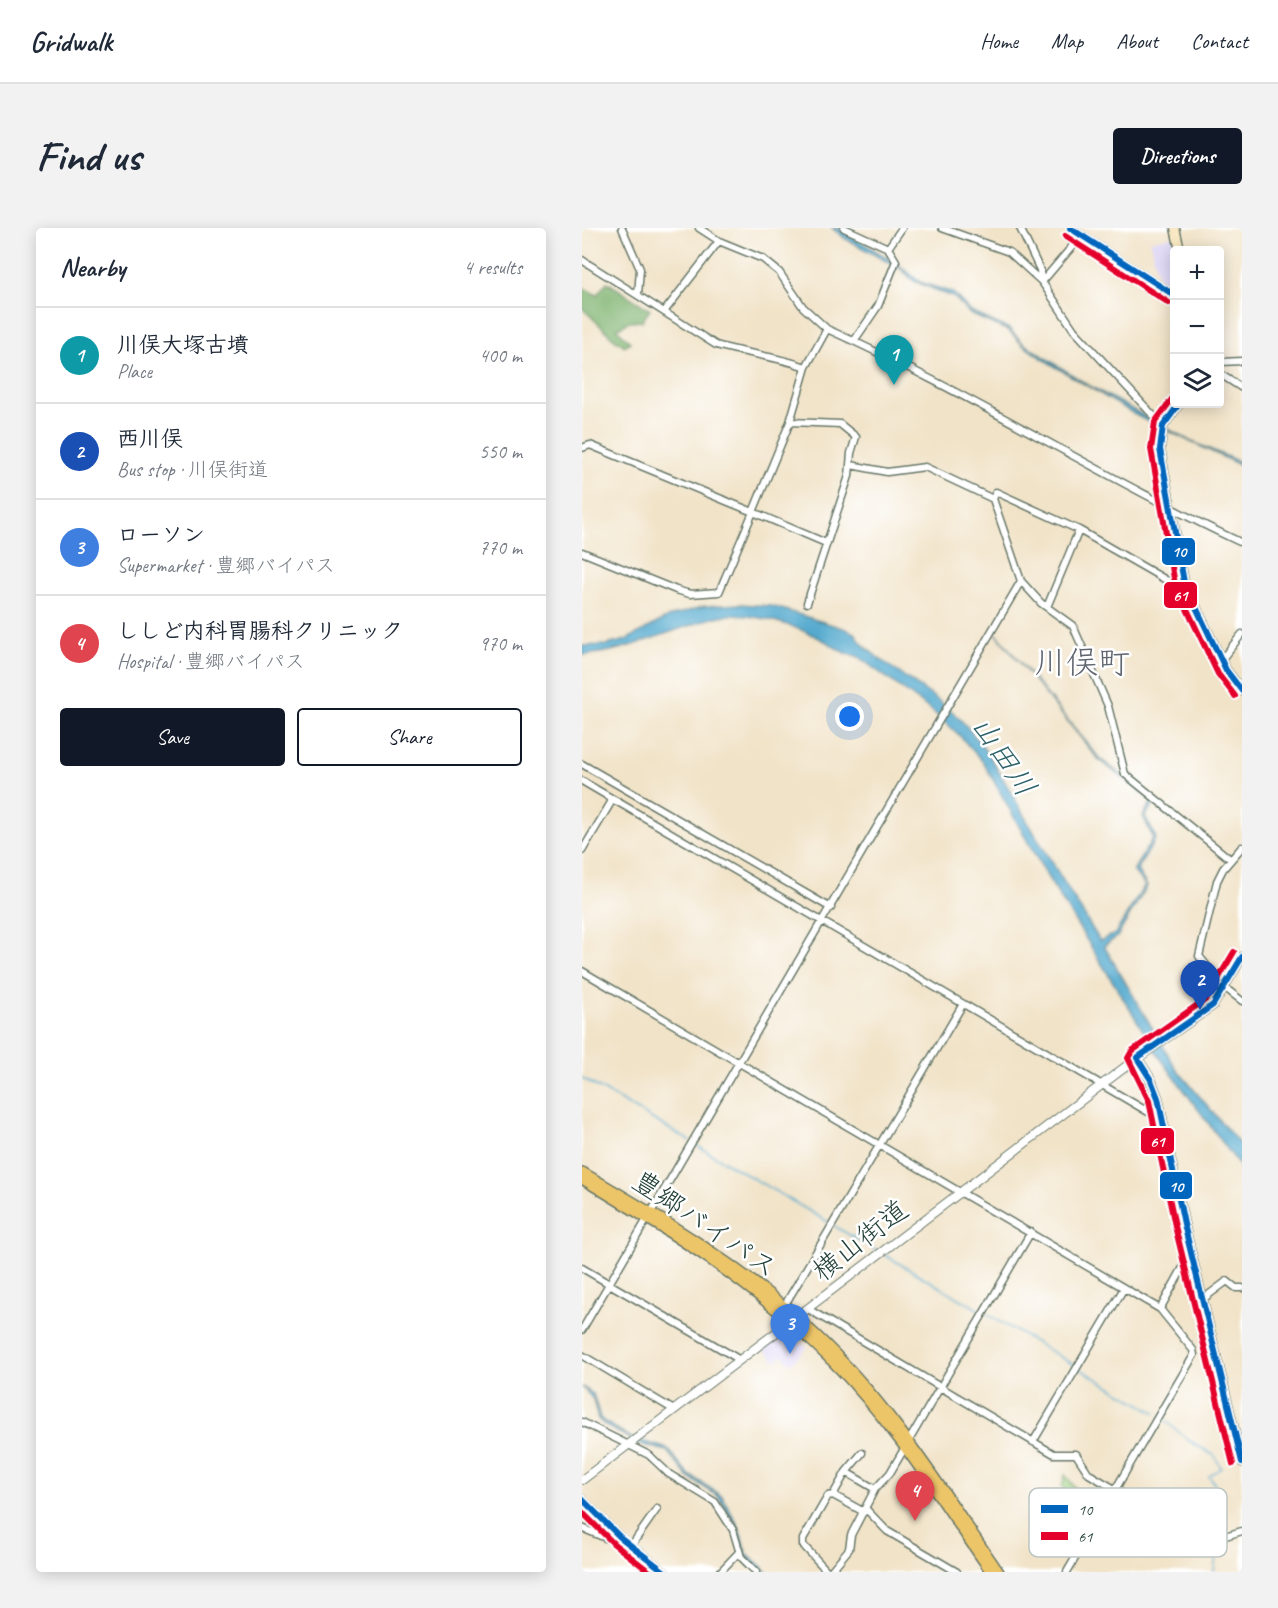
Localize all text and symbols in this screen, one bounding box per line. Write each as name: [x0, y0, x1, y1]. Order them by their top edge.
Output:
text: Gridwalk: [30, 24, 112, 59]
text: Home: [980, 28, 1018, 54]
text: Map: [1051, 28, 1083, 54]
text: About: [1116, 28, 1158, 54]
text: Contact: [1191, 28, 1248, 54]
button: Directions: [1113, 128, 1242, 184]
text: Find us: [36, 130, 141, 183]
map controls: [1170, 246, 1224, 408]
button: +: [1170, 246, 1224, 300]
text: Nearby: [60, 251, 125, 284]
text: 4 results: [463, 255, 522, 280]
button: −: [1170, 300, 1224, 354]
text: 川俣大塚古墳: [117, 331, 249, 359]
pin: 1: [874, 336, 914, 385]
text: 1: [75, 343, 84, 368]
text: 400 m: [479, 343, 522, 368]
button: layers: [1170, 354, 1224, 408]
text: Place: [117, 359, 152, 384]
text: 西川俣: [117, 425, 183, 453]
text: 2: [75, 439, 84, 464]
text: 550 m: [479, 439, 522, 464]
text: Bus stop · 川俣街道: [117, 457, 268, 482]
text: ローソン: [117, 521, 205, 549]
text: 3: [75, 535, 84, 560]
text: 770 m: [479, 535, 522, 560]
line badge: 10: [1161, 537, 1196, 566]
text: 10: [1172, 542, 1188, 562]
text: Supermarket · 豊郷バイパス: [117, 553, 335, 578]
line badge: 61: [1163, 581, 1198, 609]
text: 61: [1173, 586, 1189, 606]
text: ししど内科胃腸科クリニック: [117, 617, 403, 645]
text: 4: [75, 631, 84, 656]
text: 970 m: [479, 631, 522, 656]
district label: 川俣町: [1034, 642, 1130, 683]
text: Hospital · 豊郷バイパス: [117, 649, 305, 674]
your location: [835, 702, 864, 731]
button: Save: [60, 708, 285, 766]
button: Share: [297, 708, 522, 766]
water label: 山田川: [963, 708, 1045, 804]
pin: 2: [1180, 960, 1220, 1010]
line badge: 61: [1140, 1127, 1175, 1155]
text: 61: [1150, 1132, 1166, 1152]
street label: 豊郷バイパス: [626, 1163, 784, 1285]
line badge: 10: [1159, 1171, 1193, 1200]
text: 10: [1169, 1177, 1185, 1197]
street label: 横山街道: [805, 1192, 915, 1288]
pin: 3: [770, 1304, 810, 1354]
pin: 4: [896, 1472, 934, 1521]
legend: [1029, 1488, 1227, 1557]
text: 10: [1078, 1500, 1094, 1520]
text: 61: [1078, 1527, 1093, 1547]

